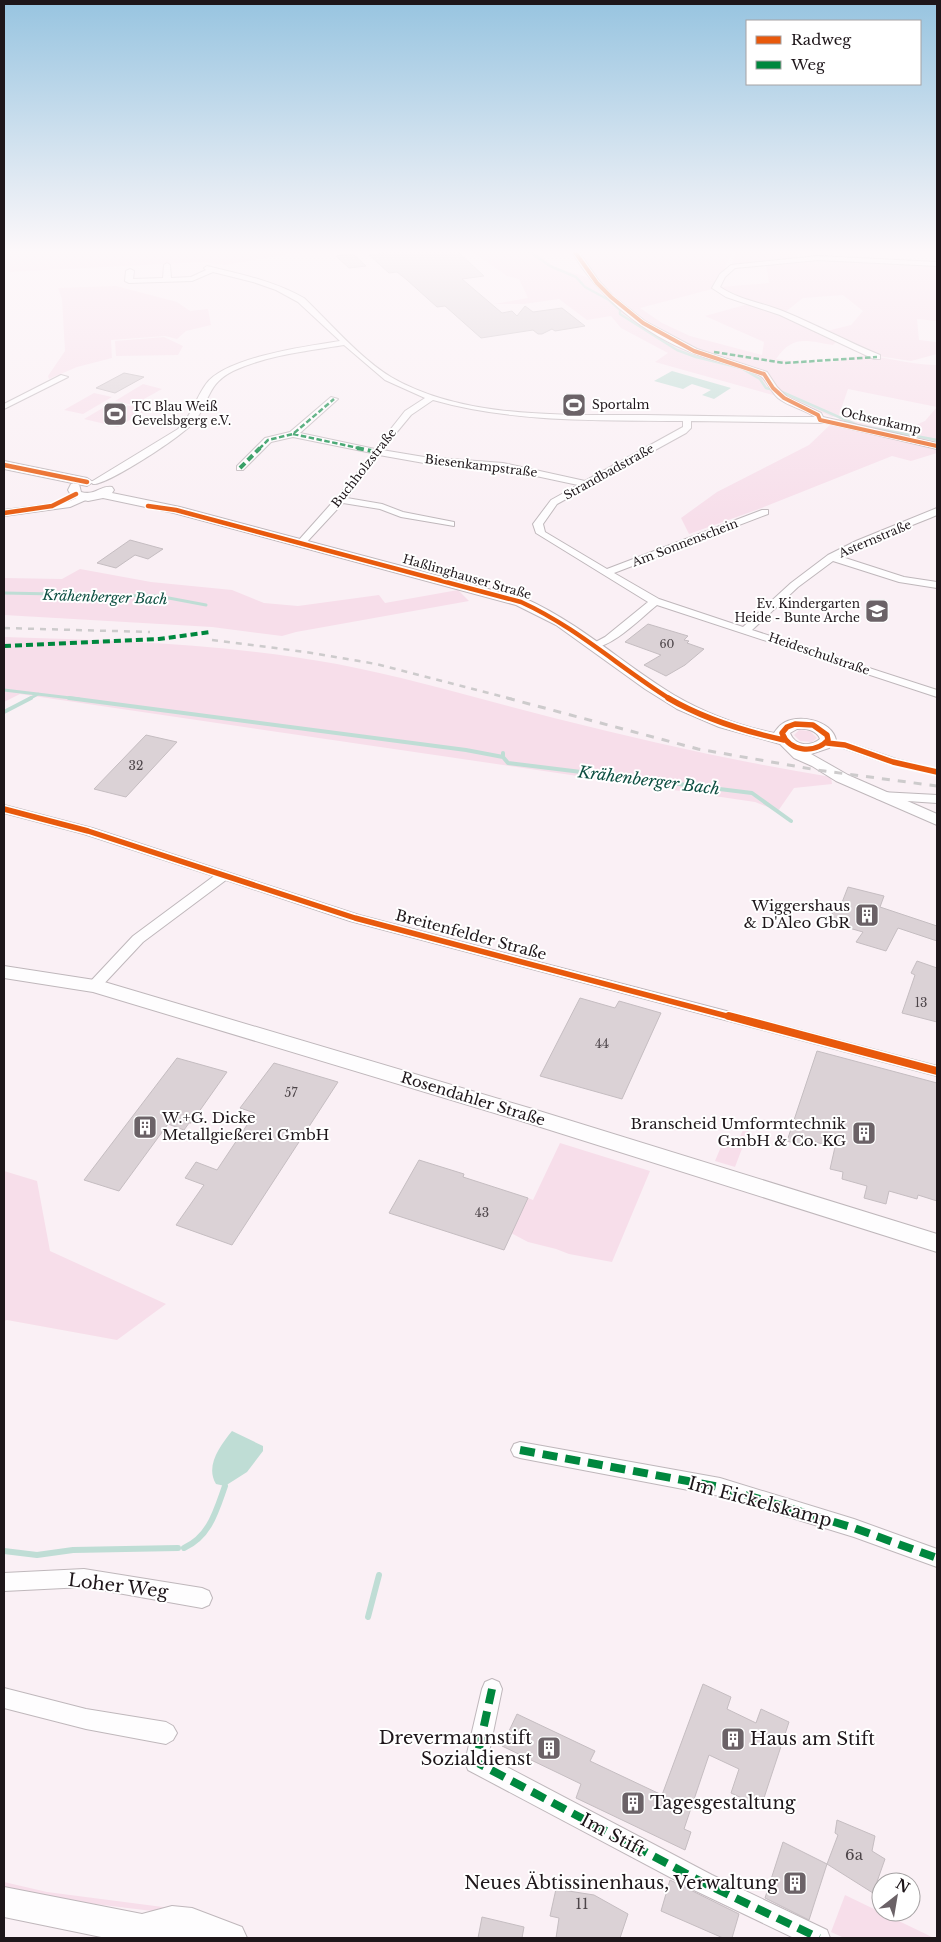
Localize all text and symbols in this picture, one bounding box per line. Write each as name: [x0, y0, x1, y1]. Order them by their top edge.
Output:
legend: [746, 20, 921, 85]
text: Radweg: [791, 30, 852, 49]
text: Weg: [790, 55, 826, 74]
sports icon: Sportalm: [561, 392, 587, 418]
place label: Sportalm: [592, 397, 649, 412]
place label: TC Blau Weiß Gevelsbgerg e.V.: [132, 399, 231, 428]
sports icon: TC Blau Weiß Gevelsbgerg e.V.: [102, 401, 128, 427]
street label: Ochsenkamp: [840, 404, 923, 437]
street label: Buchholzstraße: [328, 425, 399, 510]
street label: Strandbadstraße: [561, 440, 657, 503]
street label: Biesenkampstraße: [424, 451, 538, 480]
street label: Am Sonnenschein: [629, 515, 740, 570]
street label: Asternstraße: [835, 516, 914, 561]
street label: Haßlinghauser Straße: [401, 551, 533, 602]
water label: Krähenberger Bach: [41, 586, 168, 608]
place label: Ev. Kindergarten Heide - Bunte Arche: [735, 596, 860, 625]
school or university icon: Ev. Kindergarten Heide - Bunte Arche: [864, 598, 890, 624]
street label: Heideschulstraße: [766, 629, 872, 678]
house number: 60: [660, 637, 675, 651]
house number: 32: [129, 758, 143, 773]
water label: Krähenberger Bach: [576, 761, 721, 799]
place label: Wiggershaus & D'Aleo GbR: [744, 896, 851, 932]
building icon: Wiggershaus & D'Aleo GbR: [854, 902, 880, 928]
street label: Breitenfelder Straße: [393, 905, 549, 964]
house number: 13: [915, 995, 927, 1010]
house number: 44: [595, 1036, 609, 1051]
street label: Rosendahler Straße: [399, 1067, 548, 1130]
house number: 57: [285, 1085, 298, 1100]
place label: W.+G. Dicke Metallgießerei GmbH: [161, 1108, 329, 1144]
building icon: W.+G. Dicke Metallgießerei GmbH: [132, 1114, 158, 1140]
place label: Branscheid Umformtechnik GmbH & Co. KG: [630, 1114, 847, 1150]
building icon: Branscheid Umformtechnik GmbH & Co. KG: [851, 1120, 877, 1146]
house number: 43: [475, 1205, 489, 1220]
street label: Im Eickelskamp: [686, 1472, 834, 1532]
street label: Loher Weg: [67, 1569, 170, 1603]
building icon: Haus am Stift: [720, 1726, 746, 1752]
place label: Drevermannstift Sozialdienst: [379, 1727, 532, 1770]
place label: Haus am Stift: [750, 1728, 875, 1750]
building icon: Drevermannstift Sozialdienst: [536, 1735, 562, 1761]
building icon: Tagesgestaltung: [620, 1790, 646, 1816]
place label: Tagesgestaltung: [650, 1792, 796, 1814]
street label: Im Stift: [577, 1809, 650, 1861]
house number: 6a: [845, 1845, 864, 1864]
building icon: Neues Äbtissinenhaus, Verwaltung: [782, 1870, 808, 1896]
place label: Neues Äbtissinenhaus, Verwaltung: [464, 1871, 778, 1894]
north arrow: [871, 1872, 921, 1922]
text: N: [892, 1875, 913, 1897]
house number: 11: [575, 1894, 589, 1913]

